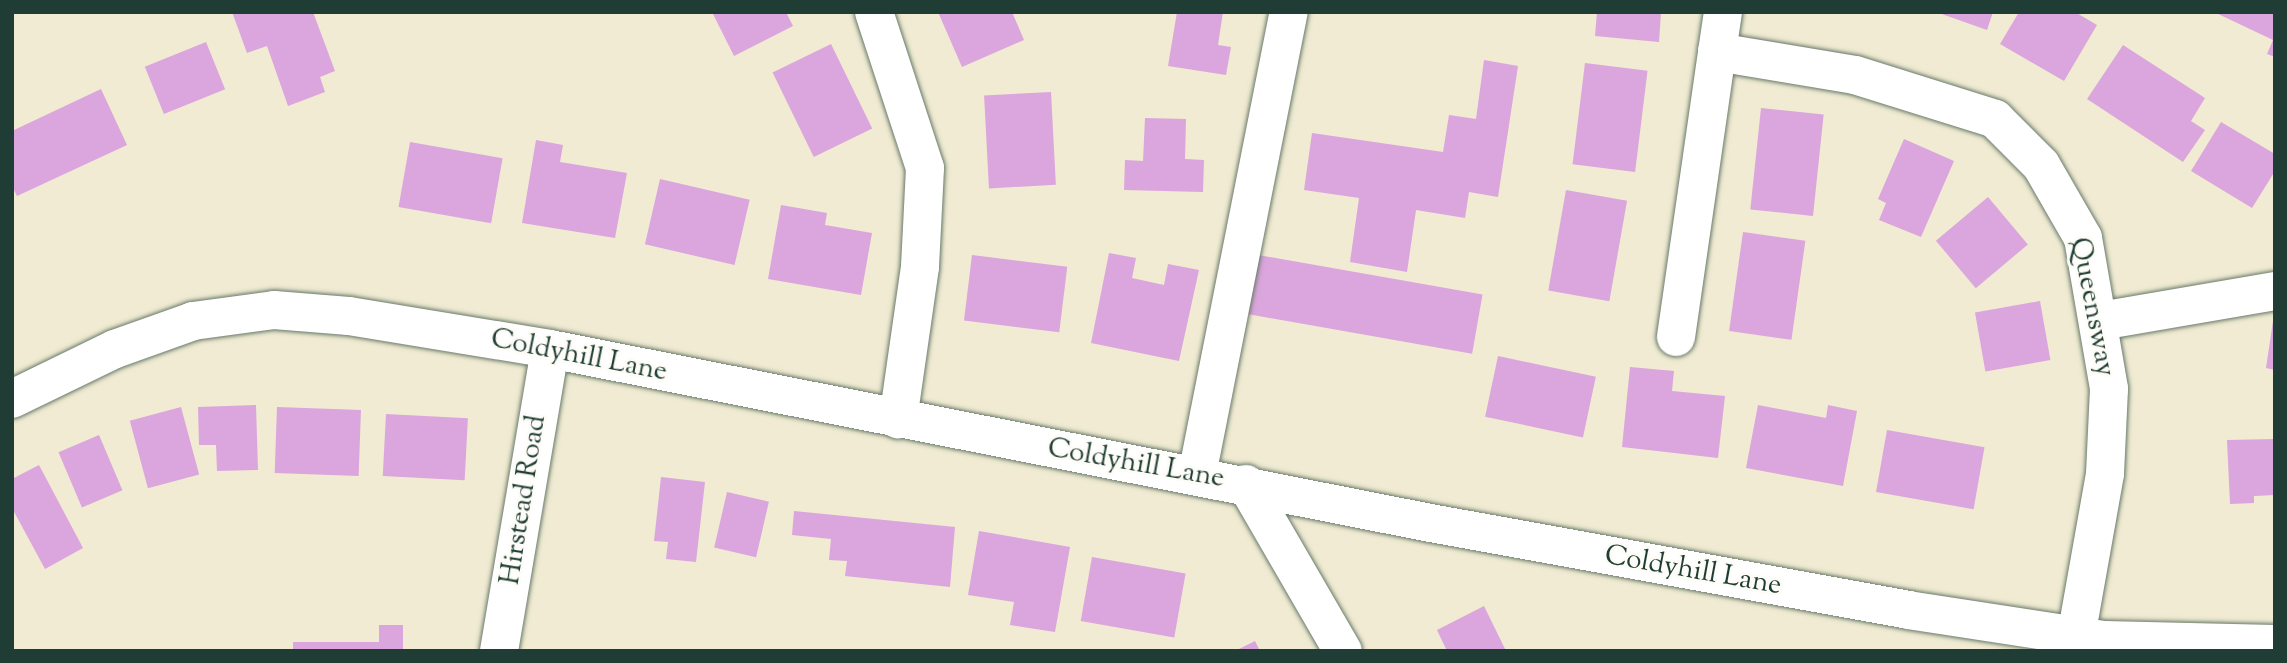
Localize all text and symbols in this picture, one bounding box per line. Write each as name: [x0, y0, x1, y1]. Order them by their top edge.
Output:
street label: Queensway: [2062, 235, 2122, 379]
street label: Coldyhill Lane: [488, 322, 670, 390]
street label: Hirstead Road: [494, 413, 554, 587]
street label: Coldyhill Lane: [1045, 432, 1227, 496]
street label: Coldyhill Lane: [1602, 539, 1784, 603]

